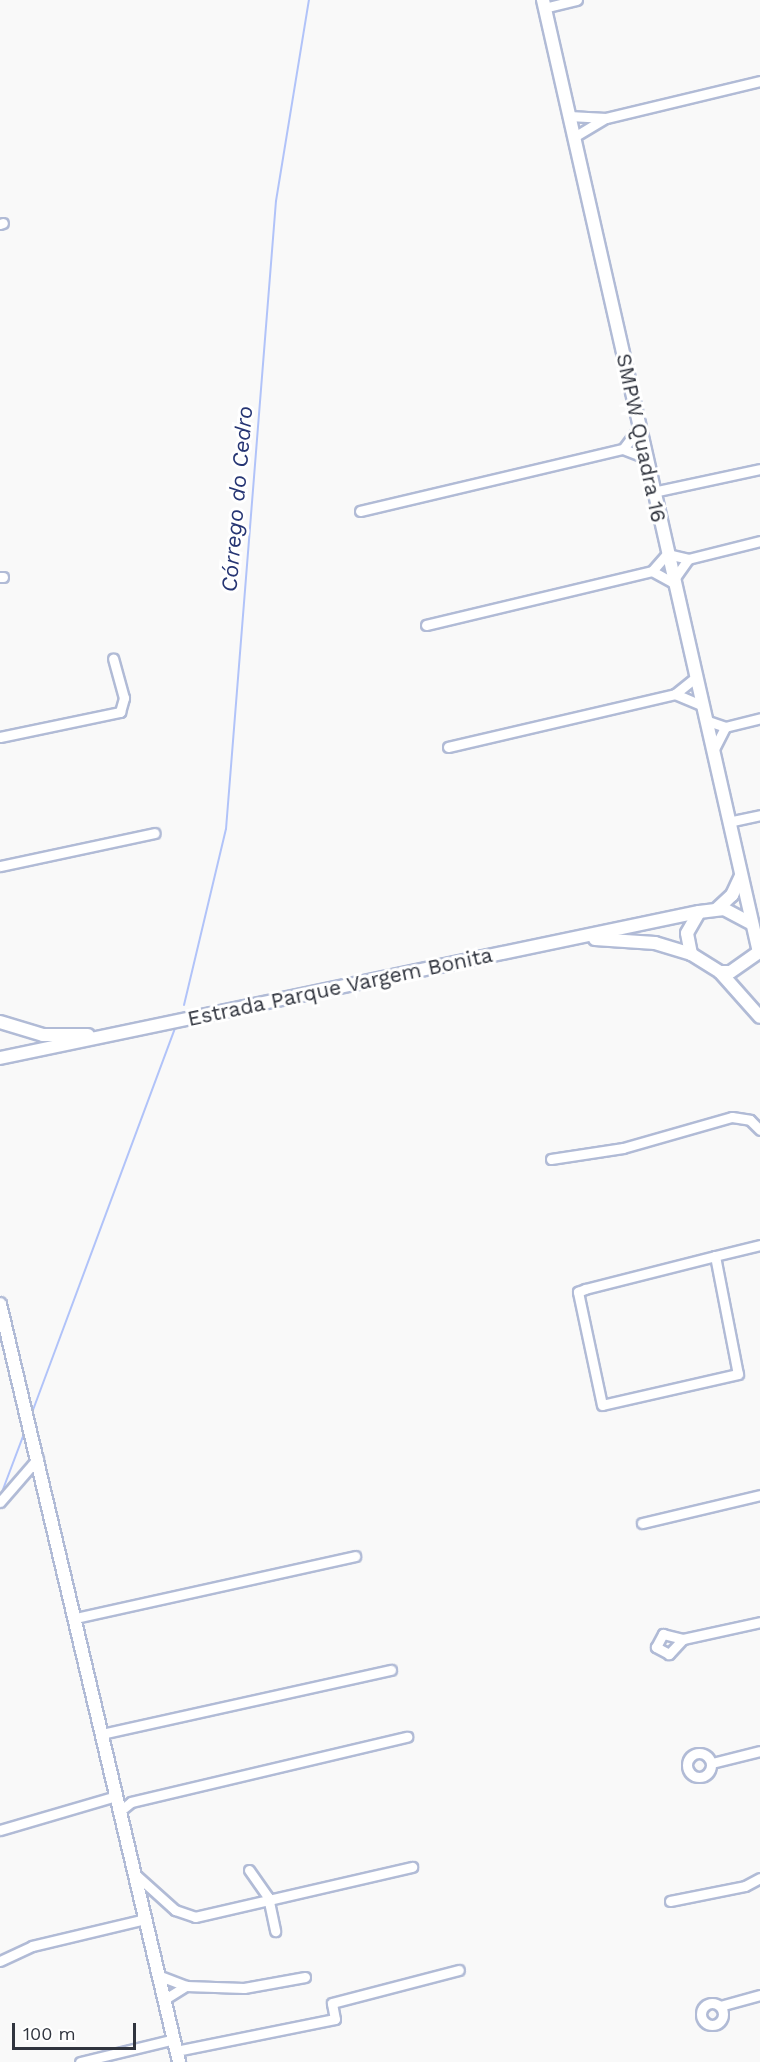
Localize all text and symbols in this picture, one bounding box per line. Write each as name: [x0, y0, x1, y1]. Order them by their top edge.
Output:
street label: SMPW Quadra 16: [611, 351, 671, 525]
water label: Córrego do Cedro: [216, 405, 258, 593]
street label: Estrada Parque Vargem Bonita: [185, 942, 495, 1032]
scale bar: [15, 2011, 140, 2049]
text: 100 m: [23, 2023, 76, 2044]

